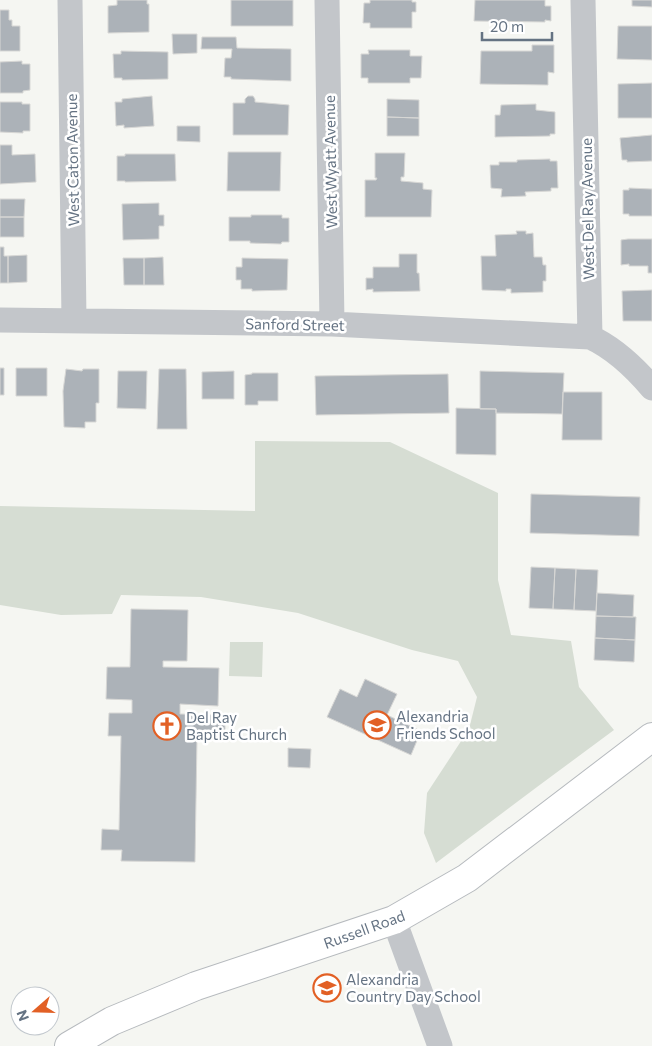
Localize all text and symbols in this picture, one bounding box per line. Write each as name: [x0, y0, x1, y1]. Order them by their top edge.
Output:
scale bar: [482, 10, 552, 42]
text: 20 m: [490, 17, 524, 35]
street label: West Caton Avenue: [62, 93, 82, 226]
street label: West Wyatt Avenue: [320, 95, 340, 229]
street label: West Del Ray Avenue: [577, 138, 597, 280]
street label: Sanford Street: [245, 314, 345, 334]
place label: Alexandria Friends School: [396, 707, 496, 742]
place label: Del Ray Baptist Church: [186, 708, 287, 743]
school or university icon: Alexandria Friends School: [362, 710, 392, 740]
church icon: Del Ray Baptist Church: [152, 711, 182, 741]
street label: Russell Road: [321, 906, 407, 952]
place label: Alexandria Country Day School: [346, 970, 481, 1005]
school or university icon: Alexandria Country Day School: [312, 973, 342, 1003]
north arrow: [10, 986, 60, 1036]
text: N: [13, 1008, 32, 1023]

